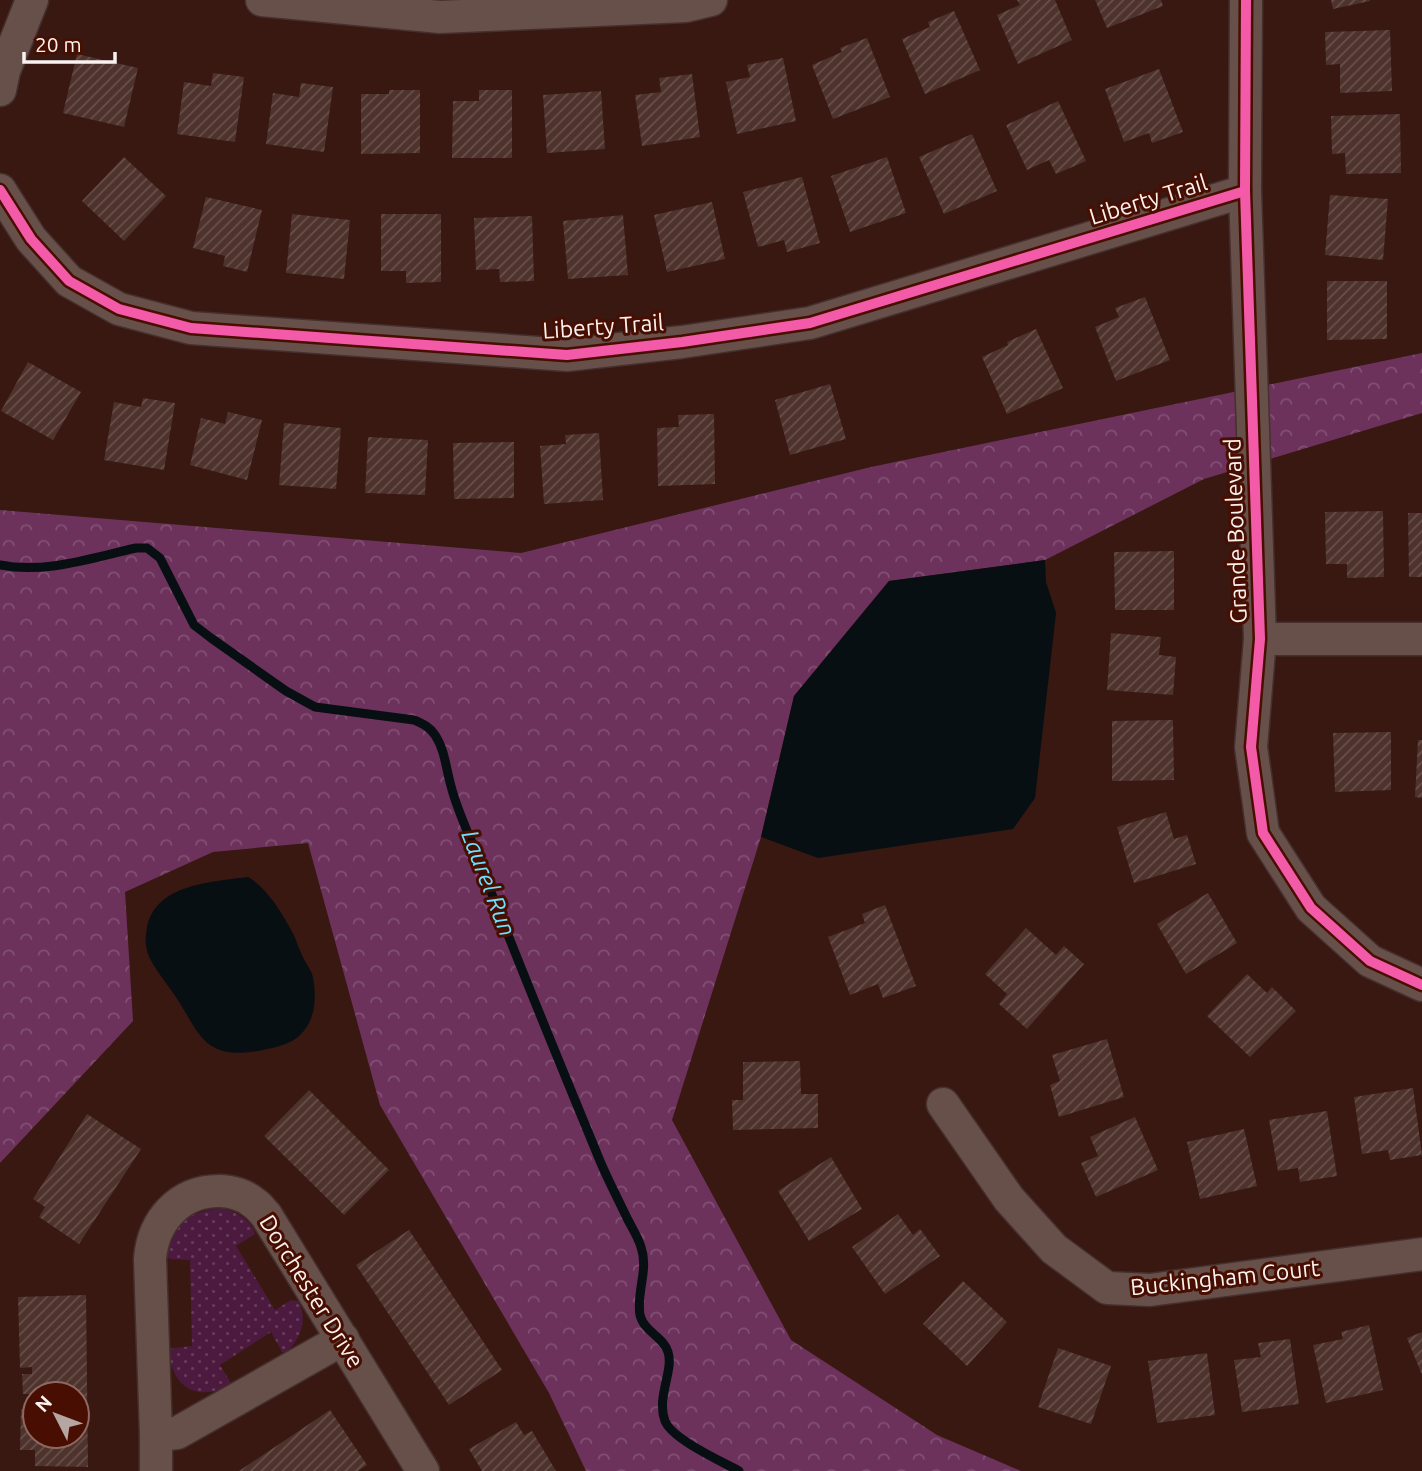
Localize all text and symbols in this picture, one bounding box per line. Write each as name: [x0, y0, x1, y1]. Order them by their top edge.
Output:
scale bar: [24, 21, 116, 65]
text: 20 m: [35, 32, 82, 56]
street label: Liberty Trail: [1086, 169, 1210, 229]
street label: Liberty Trail: [541, 309, 665, 343]
street label: Grande Boulevard: [1219, 438, 1251, 624]
water label: Laurel Run: [456, 826, 522, 940]
street label: Dorchester Drive: [255, 1210, 369, 1372]
street label: Buckingham Court: [1129, 1255, 1321, 1299]
north arrow: [21, 1380, 91, 1450]
text: N: [30, 1391, 56, 1416]

